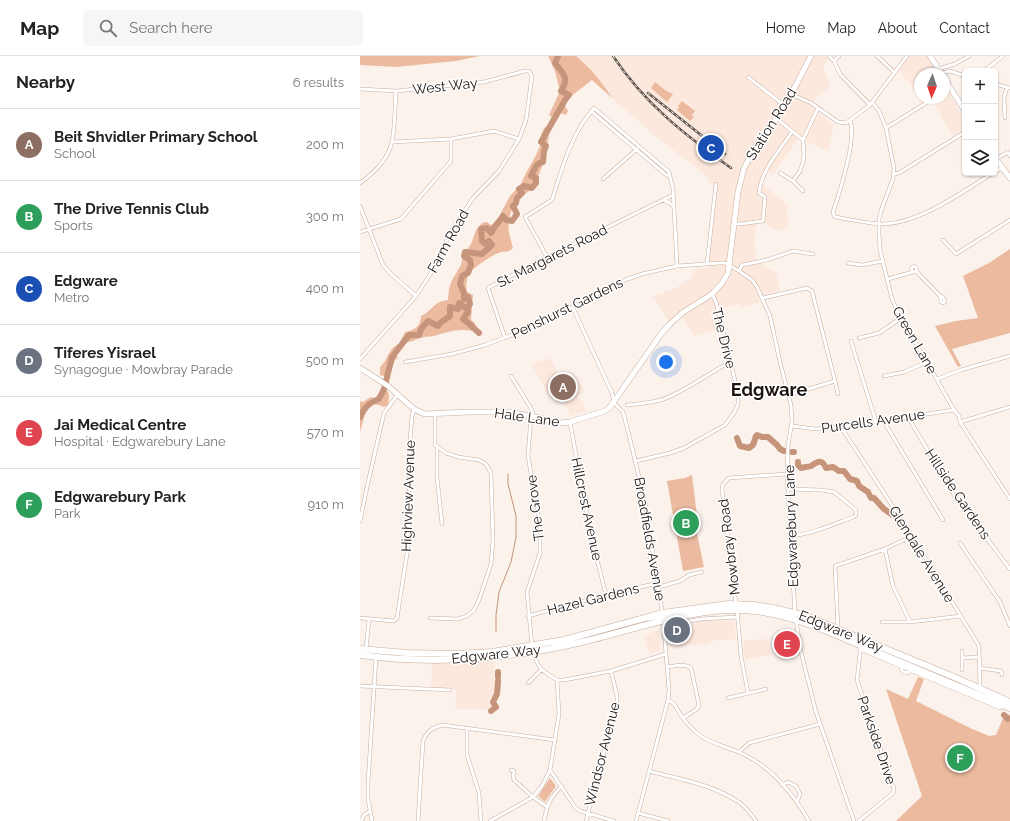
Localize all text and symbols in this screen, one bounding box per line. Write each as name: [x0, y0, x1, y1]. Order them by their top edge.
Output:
search box: [83, 10, 363, 46]
text: Map: [20, 17, 59, 39]
icon: search: [97, 17, 119, 39]
text: Search here: [129, 19, 213, 37]
text: Home: [766, 20, 805, 36]
text: Map: [827, 20, 856, 36]
text: About: [878, 20, 917, 36]
text: Contact: [939, 20, 990, 36]
north arrow: [914, 68, 950, 104]
map controls: [962, 68, 998, 176]
button: +: [962, 68, 998, 104]
text: Nearby: [16, 72, 75, 92]
text: 6 results: [293, 75, 344, 90]
street label: West Way: [412, 75, 479, 97]
street label: Station Road: [742, 85, 800, 163]
button: −: [962, 104, 998, 140]
text: Beit Shvidler Primary School: [54, 128, 258, 146]
pin: C: [698, 133, 724, 163]
text: A: [25, 137, 33, 152]
text: 200 m: [306, 137, 344, 152]
button: layers: [962, 140, 998, 176]
text: School: [54, 146, 96, 161]
text: The Drive Tennis Club: [54, 200, 209, 218]
street label: Farm Road: [424, 207, 472, 275]
text: B: [25, 209, 33, 224]
text: 300 m: [306, 209, 344, 224]
text: Sports: [54, 218, 93, 233]
street label: St. Margarets Road: [494, 221, 610, 291]
text: Edgware: [54, 272, 118, 290]
street label: Penshurst Gardens: [509, 274, 626, 342]
text: C: [25, 281, 33, 296]
text: 400 m: [306, 281, 344, 296]
text: Metro: [54, 290, 89, 305]
street label: Green Lane: [889, 303, 941, 377]
street label: The Drive: [709, 306, 739, 370]
text: Tiferes Yisrael: [54, 344, 156, 362]
your location: [656, 352, 676, 372]
text: D: [24, 353, 34, 368]
text: 500 m: [306, 353, 344, 368]
text: Synagogue · Mowbray Parade: [54, 362, 233, 377]
pin: A: [550, 372, 576, 402]
district label: Edgware: [731, 379, 807, 400]
street label: Hale Lane: [493, 405, 561, 429]
street label: Purcells Avenue: [820, 406, 926, 436]
text: Jai Medical Centre: [54, 416, 186, 434]
text: E: [25, 425, 33, 440]
text: 570 m: [307, 425, 344, 440]
text: Hospital · Edgwarebury Lane: [54, 434, 226, 449]
street label: Highview Avenue: [398, 440, 418, 552]
street label: Hillside Gardens: [922, 446, 994, 542]
street label: Hillcrest Avenue: [568, 456, 606, 562]
street label: Edgwarebury Lane: [781, 465, 801, 587]
street label: The Grove: [523, 474, 547, 542]
street label: Broadfields Avenue: [631, 476, 669, 602]
text: Edgwarebury Park: [54, 488, 186, 506]
text: F: [25, 497, 33, 512]
text: 910 m: [308, 497, 344, 512]
street label: Mowbray Road: [715, 498, 743, 596]
street label: Glendale Avenue: [886, 503, 958, 605]
text: Park: [54, 506, 81, 521]
pin: B: [673, 508, 699, 538]
street label: Hazel Gardens: [545, 580, 641, 618]
street label: Edgware Way: [797, 607, 886, 655]
pin: D: [664, 615, 690, 645]
pin: E: [774, 629, 800, 659]
street label: Edgware Way: [451, 641, 542, 667]
street label: Parkside Drive: [854, 694, 900, 786]
street label: Windsor Avenue: [581, 700, 623, 808]
pin: F: [947, 743, 973, 773]

